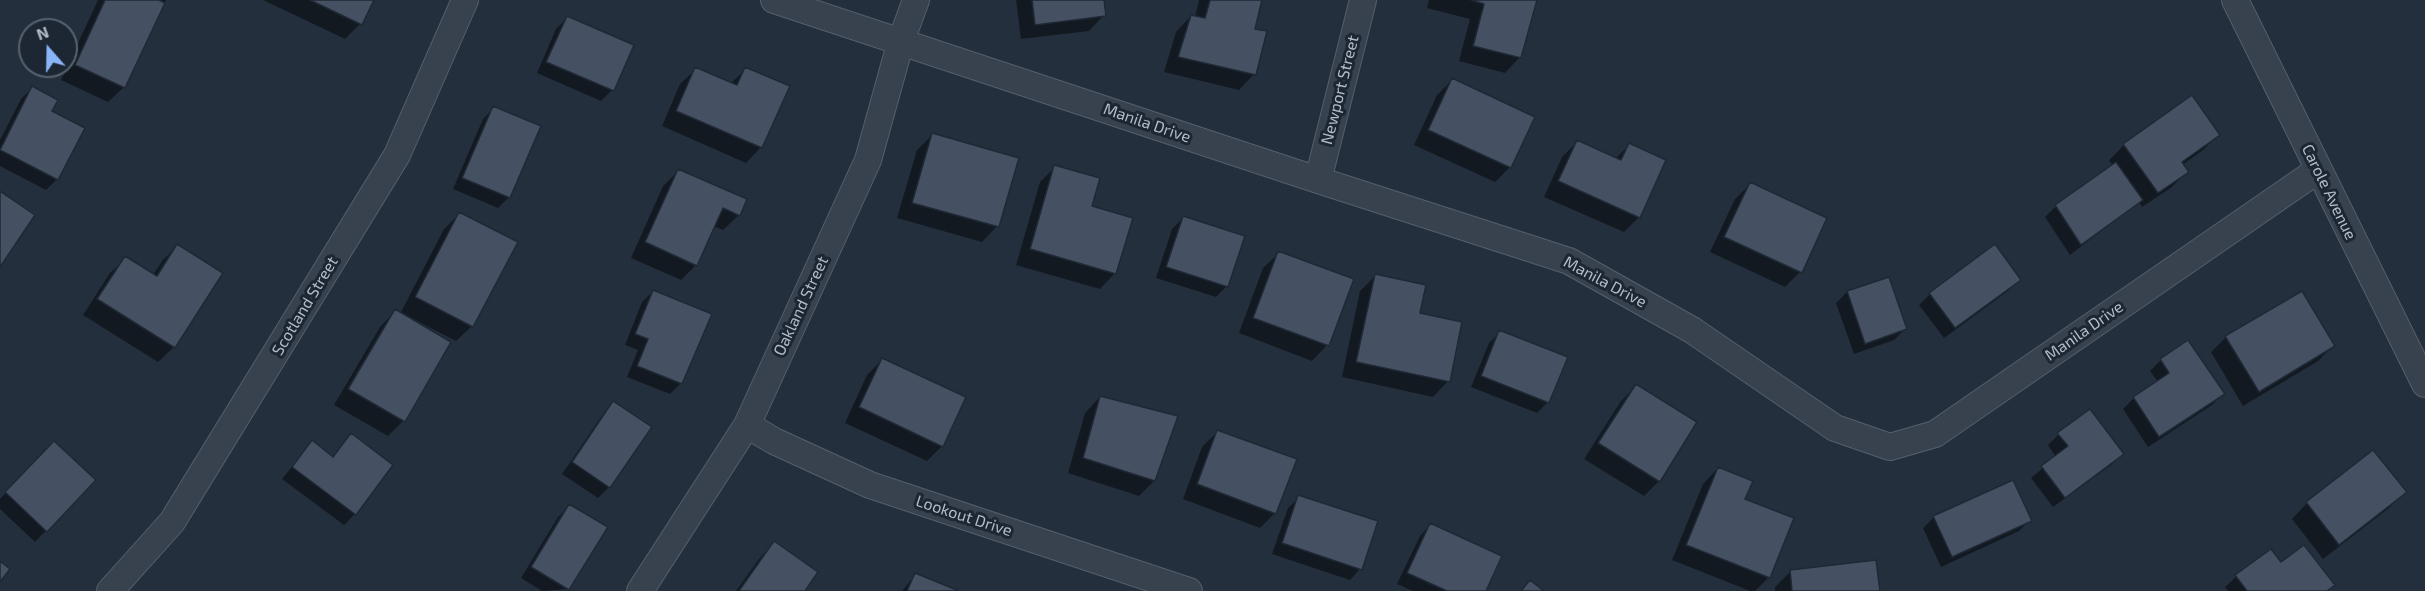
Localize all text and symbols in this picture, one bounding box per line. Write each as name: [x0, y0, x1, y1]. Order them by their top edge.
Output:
north arrow: [18, 18, 78, 78]
text: N: [34, 22, 51, 43]
street label: Newport Street: [1317, 33, 1363, 147]
street label: Manila Drive: [1101, 99, 1193, 147]
street label: Carole Avenue: [2298, 141, 2360, 243]
street label: Manila Drive: [1560, 252, 1650, 312]
street label: Scotland Street: [268, 253, 342, 359]
street label: Oakland Street: [770, 253, 832, 359]
street label: Manila Drive: [2041, 297, 2127, 365]
street label: Lookout Drive: [913, 491, 1015, 541]

